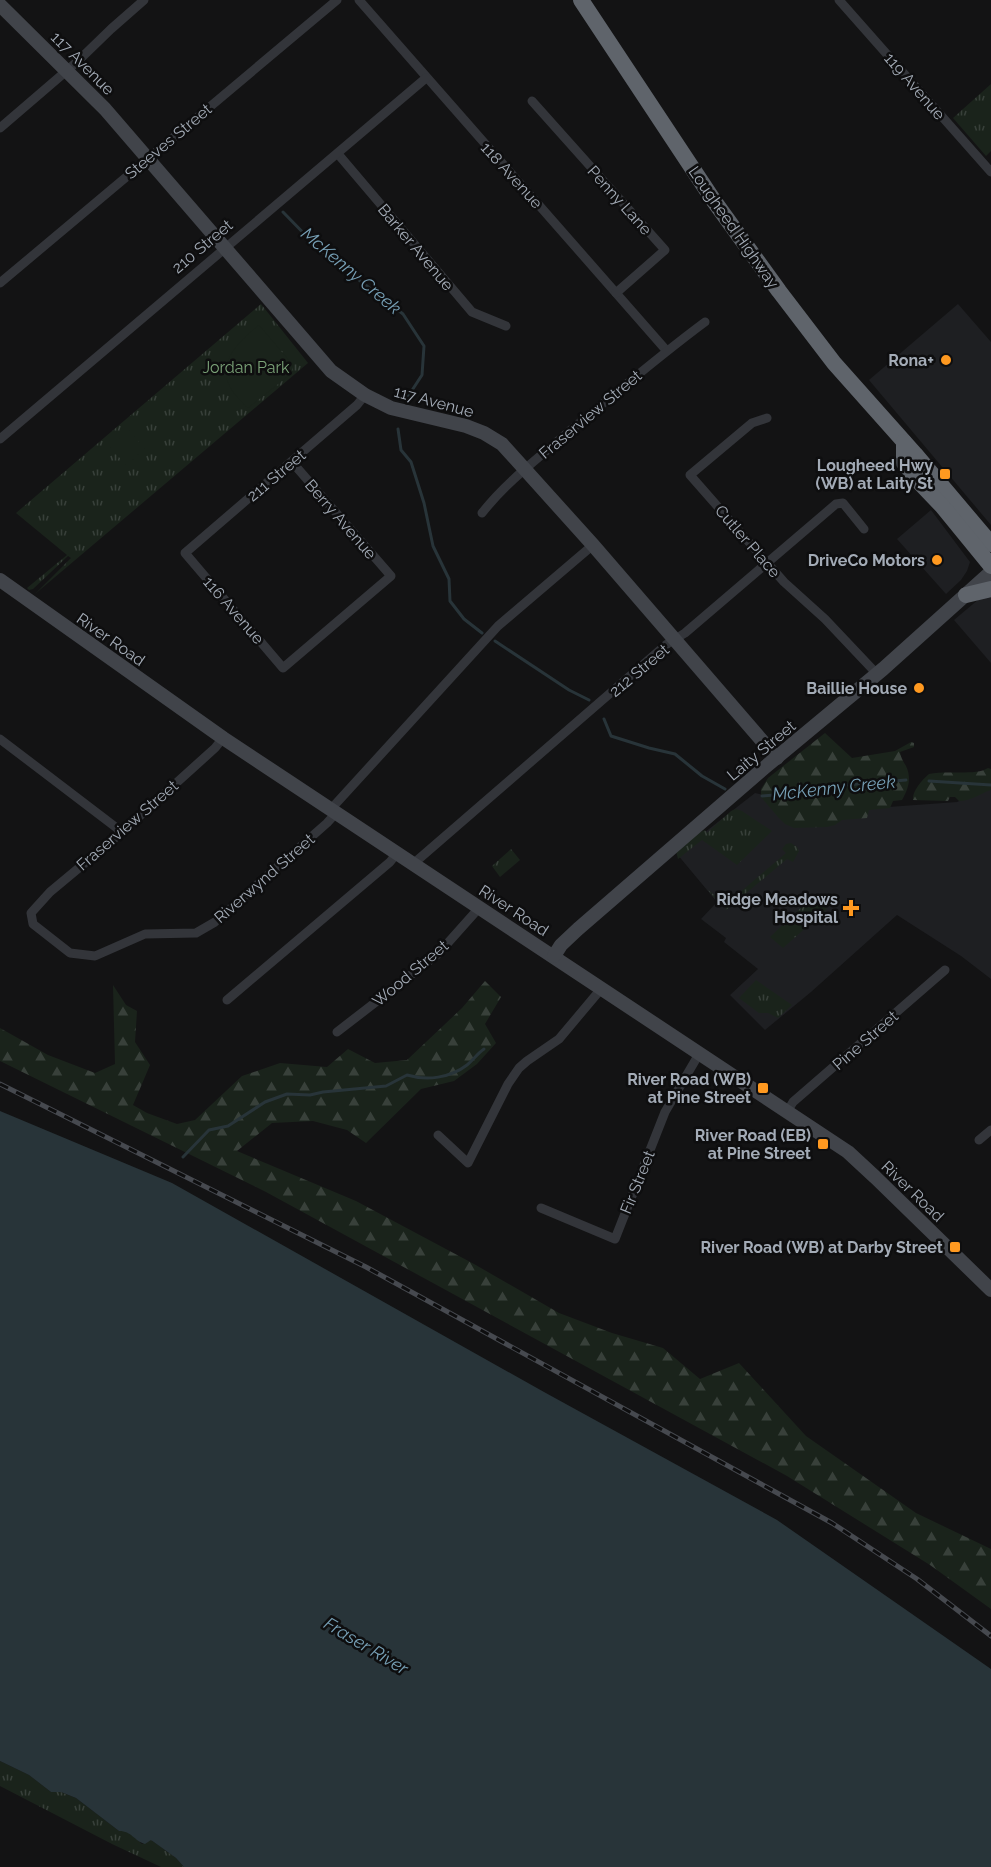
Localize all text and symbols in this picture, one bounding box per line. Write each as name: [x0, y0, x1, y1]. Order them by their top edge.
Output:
street label: 117 Avenue: [47, 28, 118, 99]
street label: 119 Avenue: [880, 49, 949, 124]
street label: Steeves Street: [121, 99, 216, 183]
street label: 118 Avenue: [477, 138, 546, 213]
street label: Penny Lane: [584, 162, 656, 239]
street label: Lougheed Highway: [684, 163, 783, 292]
street label: Barker Avenue: [374, 200, 457, 295]
street label: 210 Street: [168, 215, 237, 277]
water label: McKenny Creek: [297, 223, 406, 319]
place label: Rona+: [888, 351, 934, 370]
marker: Rona+: [939, 353, 953, 367]
park label: Jordan Park: [202, 358, 290, 377]
street label: Fraserview Street: [535, 366, 646, 463]
street label: 117 Avenue: [392, 382, 476, 421]
street label: 211 Street: [243, 445, 310, 505]
place label: Lougheed Hwy (WB) at Laity St: [815, 456, 933, 493]
marker: Lougheed Hwy (WB) at Laity St: [938, 467, 952, 481]
street label: Berry Avenue: [301, 476, 380, 563]
street label: Cutler Place: [711, 501, 784, 582]
place label: DriveCo Motors: [808, 551, 925, 570]
marker: DriveCo Motors: [930, 553, 944, 567]
street label: 116 Avenue: [199, 573, 268, 648]
street label: River Road: [73, 609, 149, 670]
street label: 212 Street: [606, 640, 673, 701]
place label: Baillie House: [806, 679, 907, 698]
marker: Baillie House: [912, 681, 926, 695]
street label: Laity Street: [723, 716, 800, 785]
water label: McKenny Creek: [771, 771, 897, 804]
street label: Fraserview Street: [73, 776, 182, 875]
street label: Riverwynd Street: [210, 829, 319, 927]
street label: River Road: [475, 881, 552, 940]
place label: Ridge Meadows Hospital: [716, 890, 839, 927]
marker: Ridge Meadows Hospital: [842, 899, 860, 917]
street label: Wood Street: [369, 936, 453, 1011]
street label: Pine Street: [829, 1006, 902, 1074]
place label: River Road (WB) at Pine Street: [627, 1070, 751, 1107]
marker: River Road (WB) at Pine Street: [756, 1081, 770, 1095]
place label: River Road (EB) at Pine Street: [695, 1126, 811, 1163]
marker: River Road (EB) at Pine Street: [816, 1137, 830, 1151]
street label: Fir Street: [616, 1147, 659, 1217]
street label: River Road: [878, 1157, 948, 1226]
place label: River Road (WB) at Darby Street: [701, 1238, 943, 1257]
marker: River Road (WB) at Darby Street: [948, 1240, 962, 1254]
water label: Fraser River: [320, 1612, 413, 1679]

